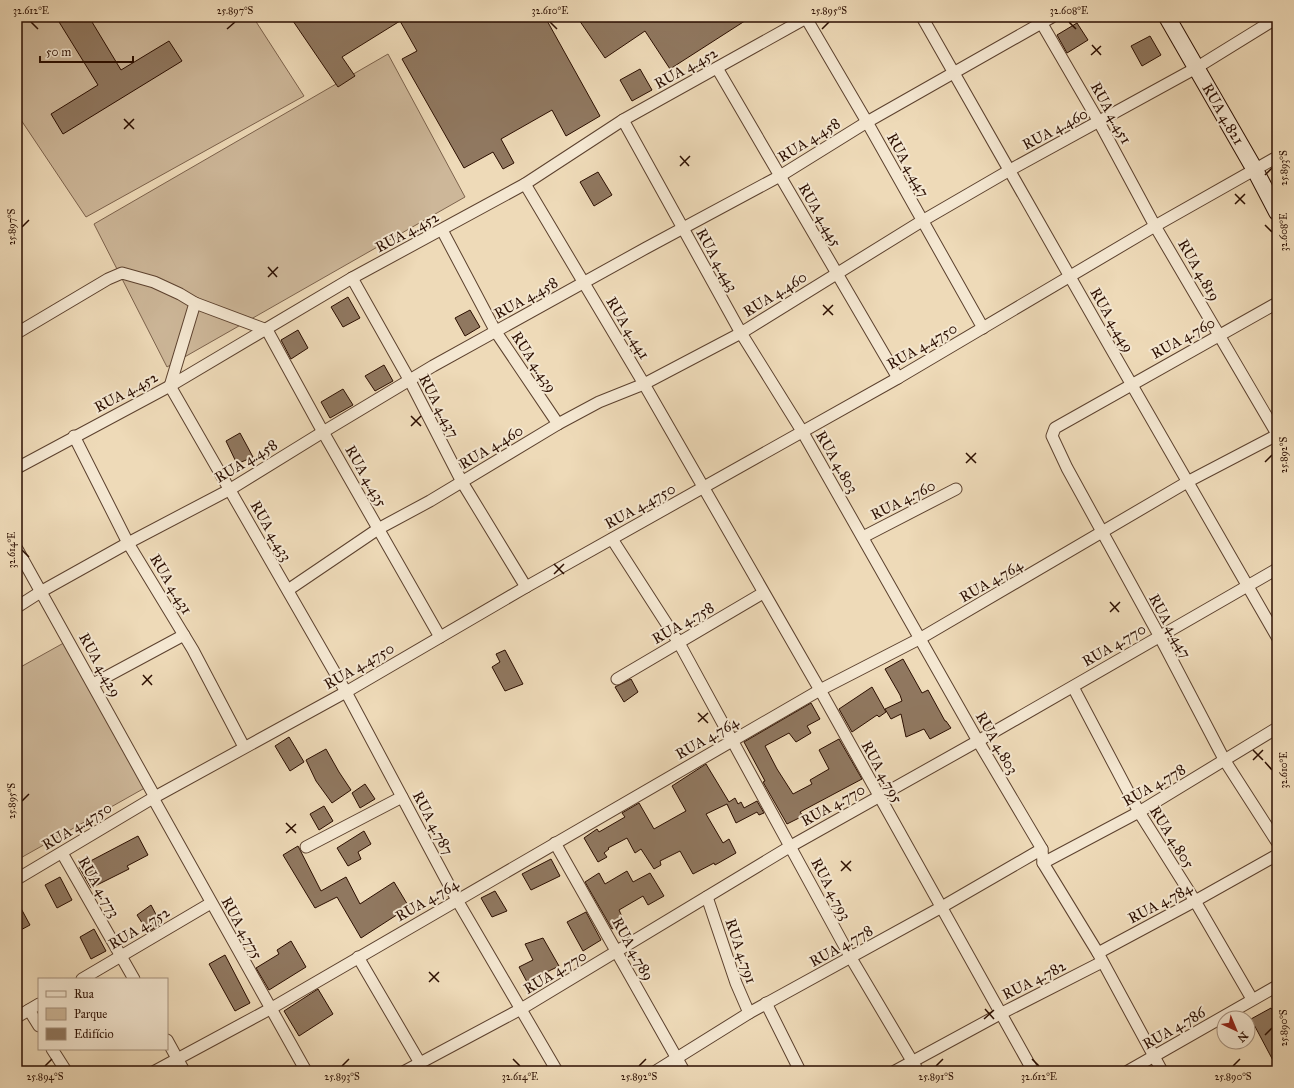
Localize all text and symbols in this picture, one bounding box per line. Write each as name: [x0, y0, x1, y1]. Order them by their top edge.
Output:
text: 32.612°E: [13, 5, 49, 17]
text: 25.897°S: [217, 5, 254, 17]
text: 32.610°E: [532, 5, 568, 17]
text: 25.895°S: [811, 5, 847, 17]
text: 32.608°E: [1050, 5, 1088, 17]
scale bar: [40, 38, 133, 64]
street label: RUA 4.452: [651, 43, 721, 93]
text: 50 m: [46, 45, 71, 59]
street label: RUA 4.451: [1087, 79, 1135, 147]
street label: RUA 4.821: [1198, 80, 1248, 148]
street label: RUA 4.460: [1019, 104, 1091, 154]
street label: RUA 4.458: [775, 114, 843, 166]
street label: RUA 4.447: [883, 130, 933, 200]
text: 25.893°S: [1278, 150, 1290, 186]
street label: RUA 4.445: [795, 180, 845, 250]
street label: RUA 4.452: [372, 207, 442, 256]
text: 25.897°S: [6, 208, 18, 245]
text: 32.608°E: [1278, 213, 1290, 251]
street label: RUA 4.443: [692, 225, 742, 295]
street label: RUA 4.819: [1174, 236, 1224, 304]
street label: RUA 4.460: [740, 267, 810, 321]
street label: RUA 4.458: [491, 273, 561, 323]
street label: RUA 4.449: [1086, 285, 1138, 355]
street label: RUA 4.441: [602, 294, 654, 362]
street label: RUA 4.760: [1148, 313, 1218, 363]
street label: RUA 4.4750: [884, 319, 960, 373]
street label: RUA 4.439: [508, 328, 560, 396]
street label: RUA 4.452: [91, 367, 161, 416]
street label: RUA 4.437: [415, 371, 463, 441]
street label: RUA 4.460: [456, 421, 526, 473]
street label: RUA 4.803: [812, 428, 862, 496]
street label: RUA 4.458: [211, 435, 281, 487]
text: 25.892°S: [1278, 437, 1290, 473]
street label: RUA 4.435: [341, 442, 391, 510]
street label: RUA 4.760: [868, 476, 938, 524]
street label: RUA 4.4750: [601, 479, 679, 533]
street label: RUA 4.433: [246, 497, 296, 565]
text: 32.614°E: [6, 532, 18, 568]
street label: RUA 4.431: [146, 551, 196, 617]
street label: RUA 4.764: [956, 555, 1026, 606]
street label: RUA 4.447: [1145, 591, 1195, 661]
street label: RUA 4.758: [649, 598, 717, 648]
street label: RUA 4.770: [1079, 620, 1149, 670]
street label: RUA 4.429: [75, 630, 125, 700]
street label: RUA 4.4750: [321, 639, 397, 693]
street label: RUA 4.803: [972, 709, 1022, 777]
street label: RUA 4.764: [672, 712, 742, 763]
street label: RUA 4.795: [857, 738, 907, 806]
text: 32.610°E: [1278, 752, 1290, 788]
street label: RUA 4.778: [1119, 760, 1189, 810]
street label: RUA 4.770: [798, 780, 868, 830]
text: 25.895°S: [6, 783, 18, 819]
street label: RUA 4.787: [409, 788, 457, 858]
street label: RUA 4.4750: [39, 798, 115, 854]
street label: RUA 4.805: [1146, 802, 1198, 872]
street label: RUA 4.773: [74, 853, 124, 921]
street label: RUA 4.793: [807, 855, 855, 923]
street label: RUA 4.764: [392, 874, 462, 925]
street label: RUA 4.784: [1125, 878, 1196, 927]
street label: RUA 4.775: [217, 894, 267, 962]
street label: RUA 4.752: [105, 902, 173, 953]
street label: RUA 4.789: [608, 914, 658, 984]
street label: RUA 4.791: [722, 916, 761, 986]
street label: RUA 4.778: [806, 921, 876, 971]
street label: RUA 4.770: [520, 946, 590, 998]
street label: RUA 4.782: [999, 956, 1069, 1004]
legend: [38, 978, 168, 1050]
text: Rua: [74, 987, 95, 1001]
street label: RUA 4.786: [1139, 1002, 1210, 1053]
text: Parque: [74, 1007, 107, 1022]
text: 25.890°S: [1278, 1009, 1290, 1047]
north arrow: [1216, 1010, 1256, 1050]
text: Edifício: [74, 1027, 114, 1041]
text: N: [1234, 1029, 1250, 1045]
text: 25.894°S: [27, 1071, 64, 1083]
text: 25.893°S: [324, 1071, 360, 1083]
text: 32.614°E: [502, 1071, 538, 1083]
text: 25.892°S: [621, 1071, 657, 1083]
text: 25.891°S: [918, 1071, 954, 1083]
text: 32.612°E: [1021, 1071, 1057, 1083]
text: 25.890°S: [1214, 1071, 1252, 1083]

